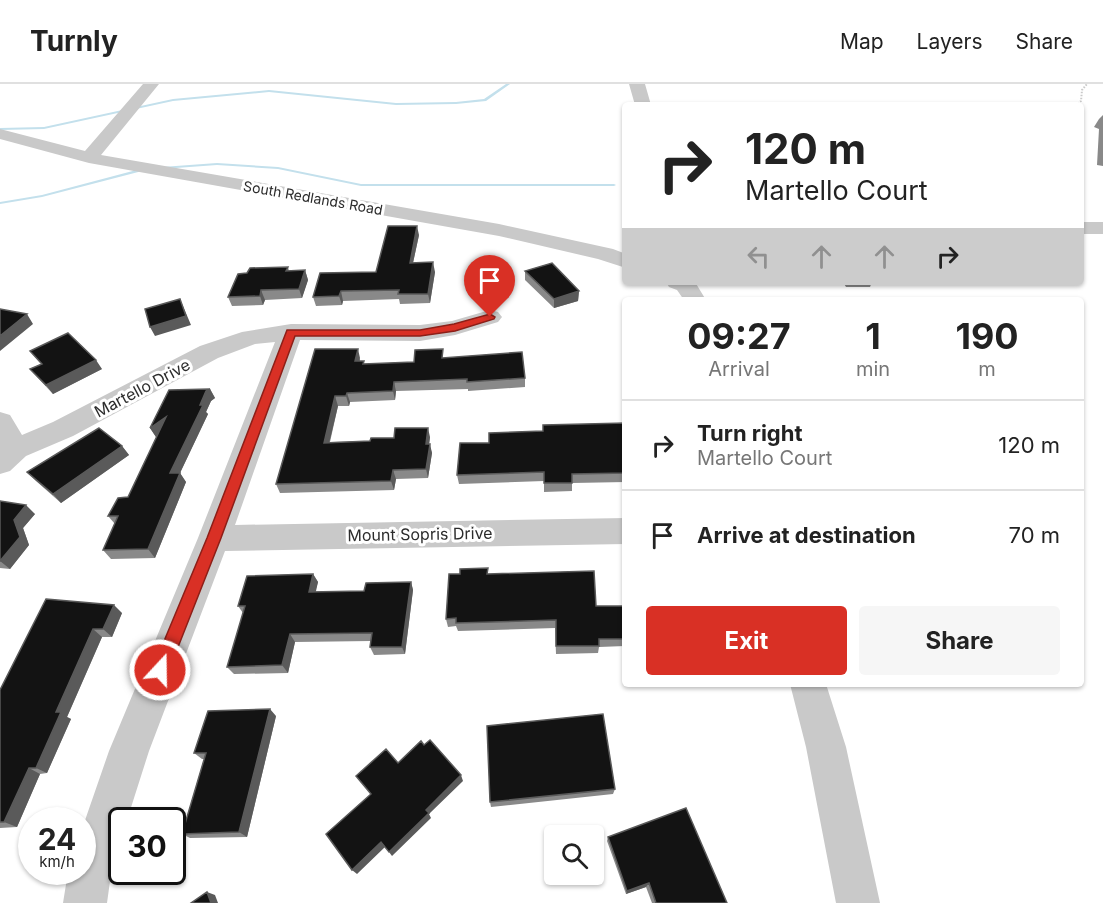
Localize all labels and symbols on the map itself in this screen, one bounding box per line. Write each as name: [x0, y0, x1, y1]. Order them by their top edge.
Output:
street label: South Redlands Road: [242, 177, 384, 218]
pin: [464, 255, 515, 317]
street label: Martello Drive: [91, 354, 193, 422]
street label: Mount Sopris Drive: [347, 523, 493, 545]
position arrow: [128, 638, 192, 702]
speed limit sign: 30: [108, 807, 186, 885]

